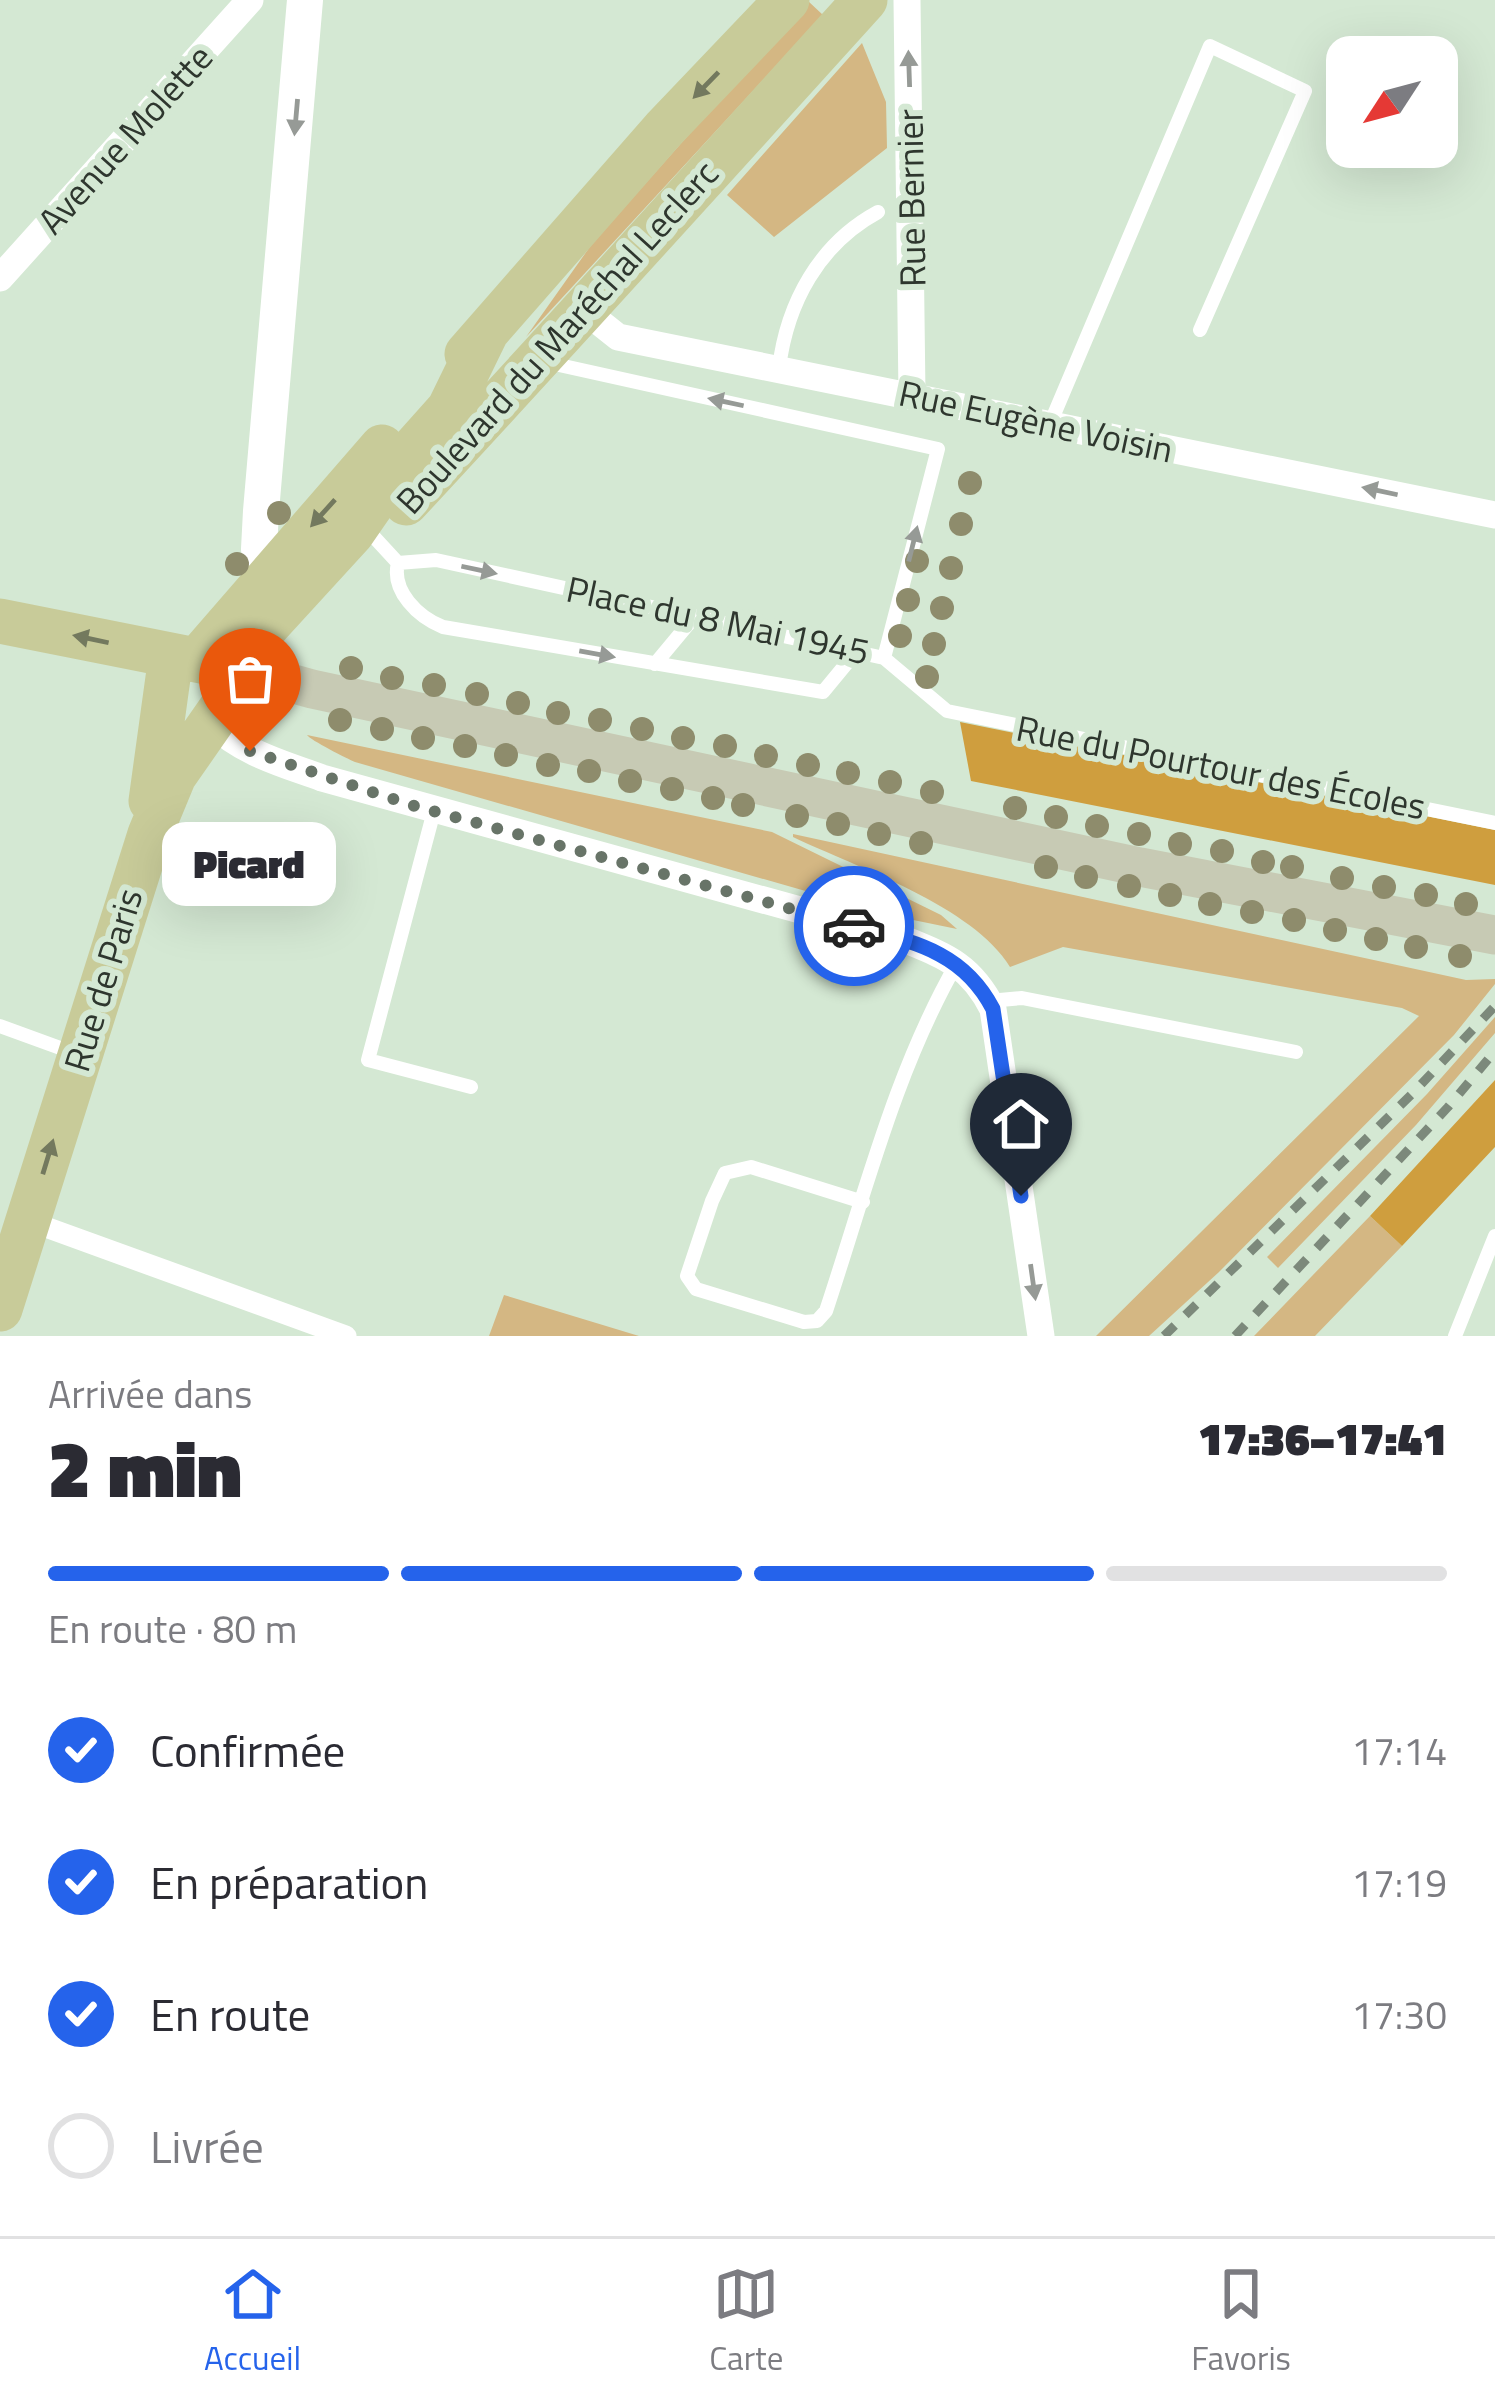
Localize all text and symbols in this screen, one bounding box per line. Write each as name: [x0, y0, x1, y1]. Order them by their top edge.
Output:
street label: Avenue Molette: [24, 31, 225, 246]
north arrow: [1326, 36, 1458, 168]
map controls: [1326, 36, 1458, 168]
one-way arrow: [900, 49, 919, 87]
one-way arrow: [693, 70, 721, 99]
one-way arrow: [286, 99, 305, 136]
street label: Rue Bernier: [881, 109, 940, 287]
street label: Boulevard du Maréchal Leclerc: [382, 147, 731, 526]
street label: Rue Eugène Voisin: [894, 365, 1178, 476]
one-way arrow: [707, 392, 745, 411]
one-way arrow: [1361, 481, 1399, 500]
one-way arrow: [310, 498, 337, 527]
one-way arrow: [905, 526, 924, 563]
one-way arrow: [460, 561, 498, 580]
street label: Place du 8 Mai 1945: [562, 561, 875, 678]
pin: [199, 628, 301, 751]
one-way arrow: [71, 629, 109, 648]
one-way arrow: [579, 645, 617, 663]
icon: bag: [217, 646, 283, 712]
street label: Rue du Pourtour des Écoles: [1012, 700, 1430, 833]
callout: Picard: [163, 823, 337, 907]
text: Picard: [193, 834, 305, 893]
courier: [794, 866, 914, 986]
street label: Rue de Paris: [49, 882, 156, 1078]
icon: car: [821, 893, 887, 959]
pin: [970, 1073, 1072, 1196]
icon: home: [988, 1091, 1054, 1157]
one-way arrow: [39, 1139, 58, 1175]
one-way arrow: [1024, 1263, 1043, 1301]
text: Arrivée dans: [48, 1364, 252, 1423]
text: 17:36–17:41: [1198, 1404, 1447, 1472]
text: 2 min: [48, 1409, 242, 1527]
text: En route · 80 m: [48, 1599, 297, 1658]
text: Confirmée: [150, 1716, 345, 1784]
icon: check: [48, 1717, 114, 1783]
text: 17:14: [1351, 1721, 1447, 1780]
text: En préparation: [150, 1848, 428, 1916]
icon: check: [48, 1849, 114, 1915]
text: 17:19: [1351, 1853, 1447, 1912]
text: En route: [150, 1980, 310, 2048]
icon: check: [48, 1981, 114, 2047]
text: 17:30: [1351, 1985, 1447, 2044]
text: Livrée: [150, 2112, 264, 2180]
tab: Accueil: [204, 2261, 301, 2383]
tab: Carte: [709, 2261, 783, 2383]
tab: Favoris: [1191, 2261, 1291, 2383]

